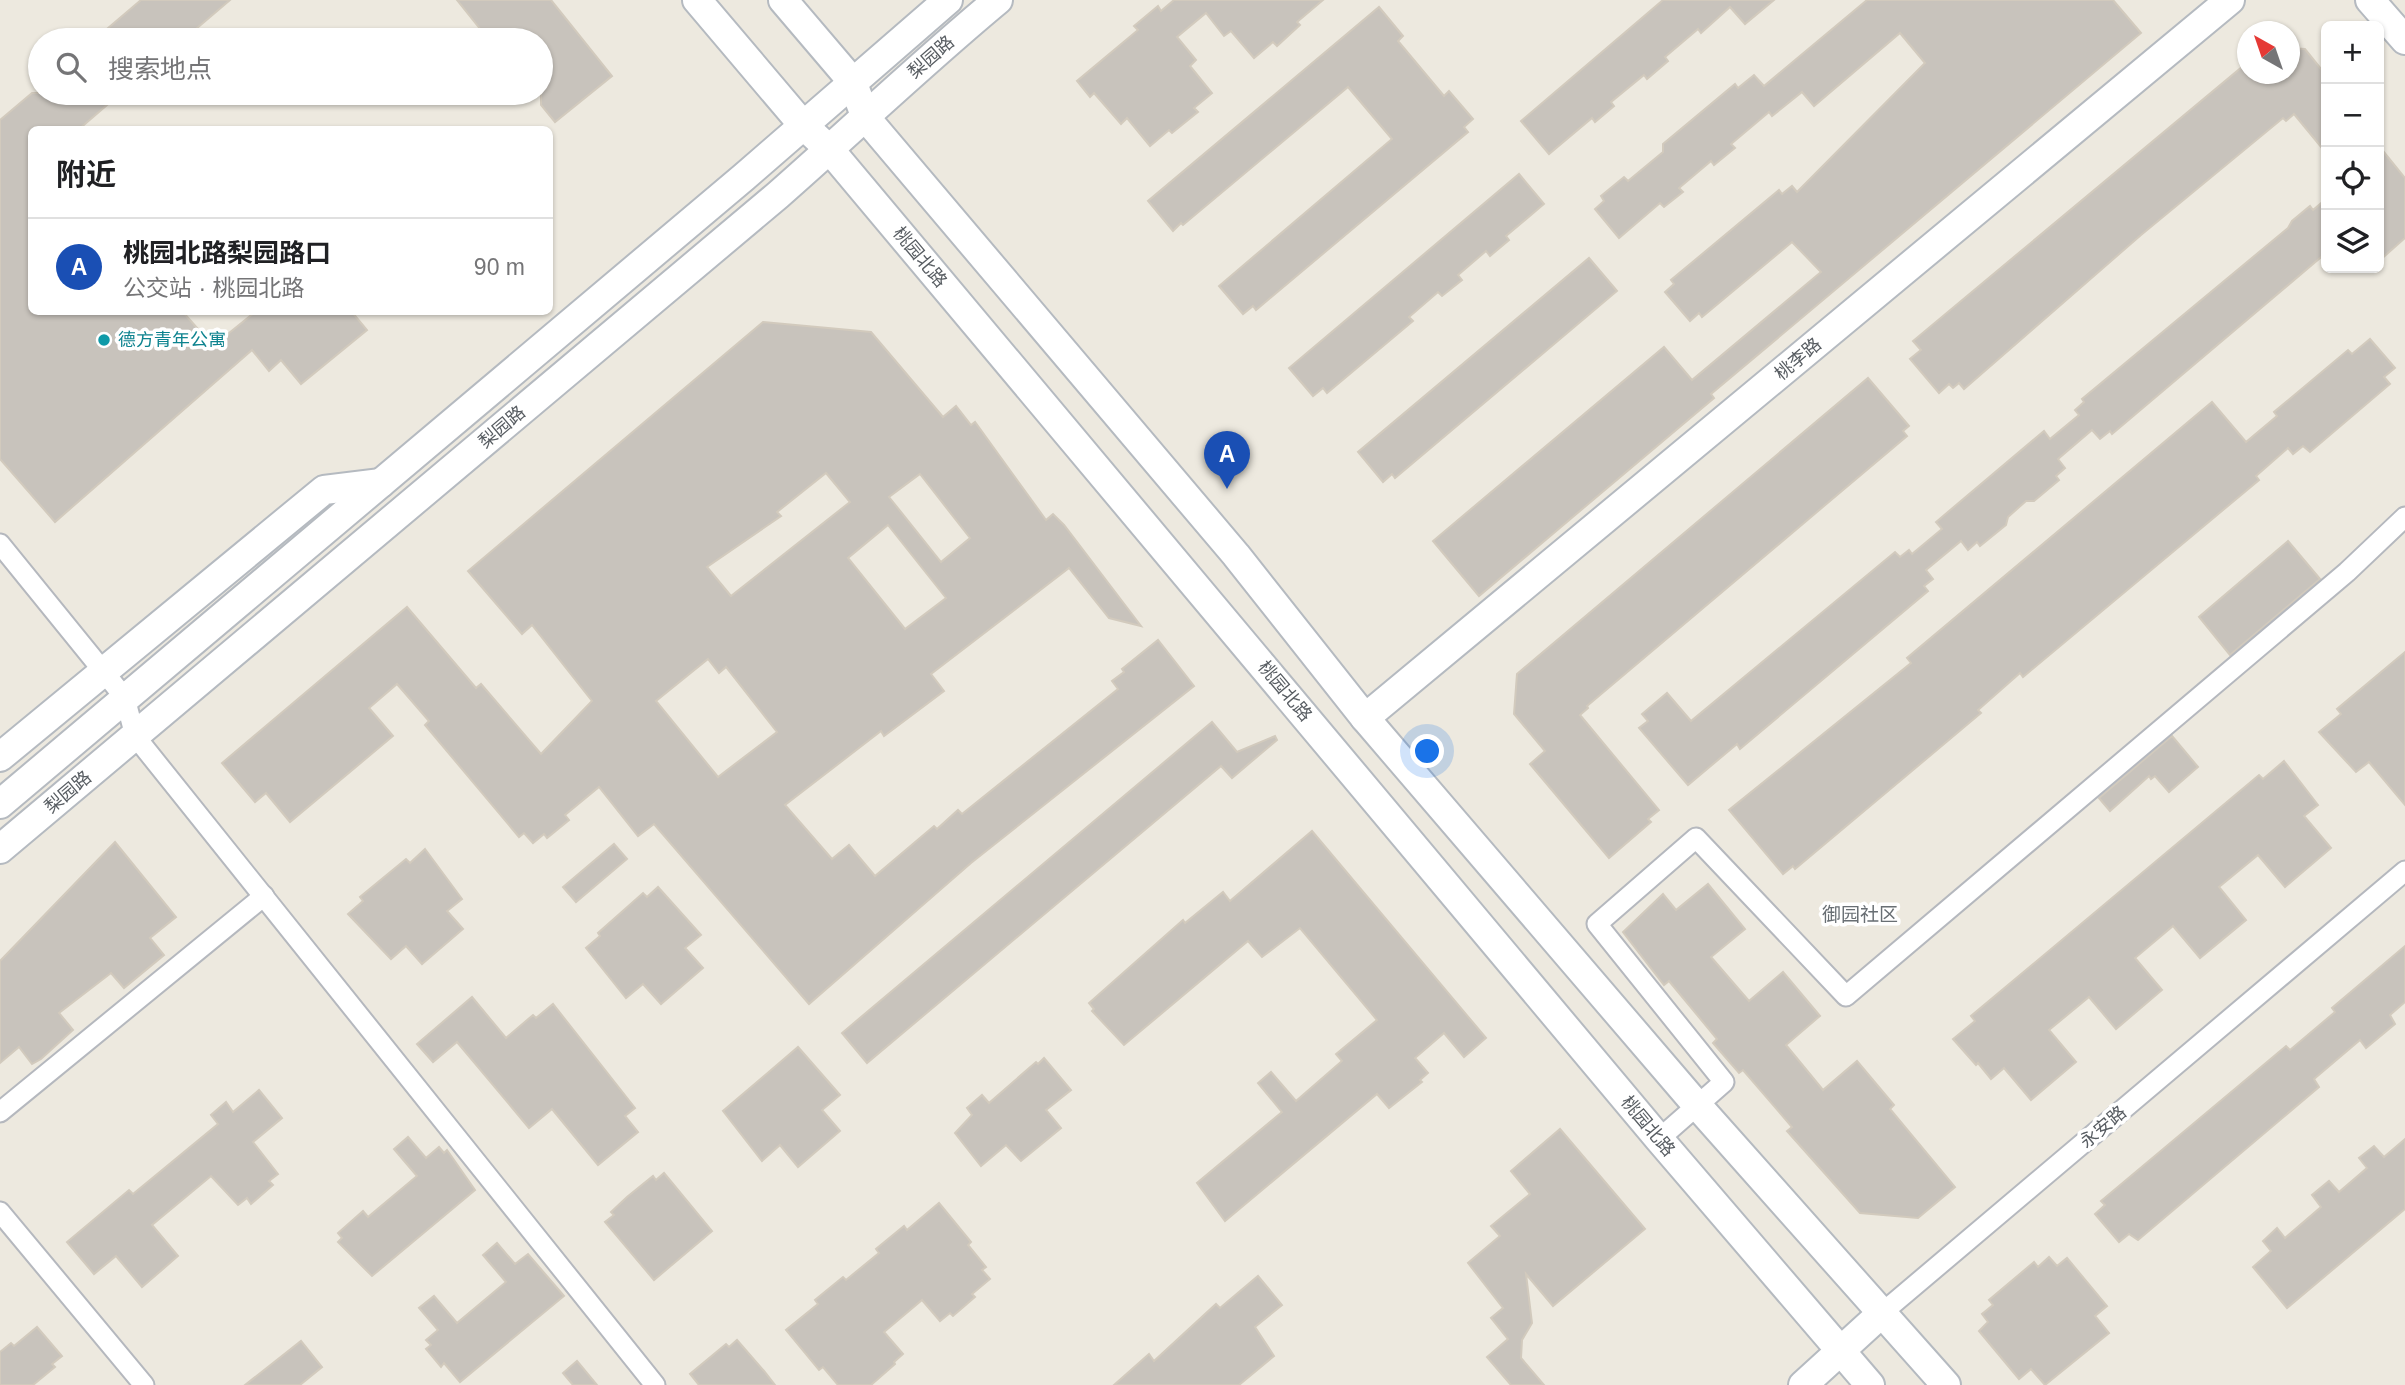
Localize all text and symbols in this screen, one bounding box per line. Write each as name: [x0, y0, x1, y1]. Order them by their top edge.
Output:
north arrow: [2237, 21, 2300, 84]
map controls: [2321, 21, 2384, 273]
button: +: [2321, 21, 2384, 84]
search box: [28, 28, 553, 105]
street label: 梨园路: [904, 32, 958, 82]
icon: search: [52, 48, 90, 86]
text: 搜索地点: [108, 54, 212, 84]
button: −: [2321, 84, 2384, 147]
button: locate: [2321, 147, 2384, 210]
text: 附近: [56, 158, 116, 191]
button: layers: [2321, 210, 2384, 273]
street label: 桃园北路: [889, 223, 951, 291]
text: 桃园北路梨园路口: [123, 238, 331, 268]
text: A: [71, 254, 87, 280]
text: 90 m: [474, 254, 525, 280]
text: 公交站 · 桃园北路: [123, 275, 304, 301]
place label: 德方青年公寓: [118, 330, 226, 350]
marker: 德方青年公寓: [96, 332, 112, 348]
street label: 桃李路: [1771, 334, 1825, 384]
street label: 梨园路: [475, 402, 529, 452]
pin: A: [1204, 431, 1250, 489]
street label: 桃园北路: [1254, 657, 1316, 725]
your location: [1410, 734, 1444, 768]
street label: 梨园路: [41, 767, 95, 817]
district label: 御园社区: [1822, 904, 1898, 925]
street label: 桃园北路: [1617, 1092, 1679, 1160]
street label: 永安路: [2076, 1102, 2130, 1152]

